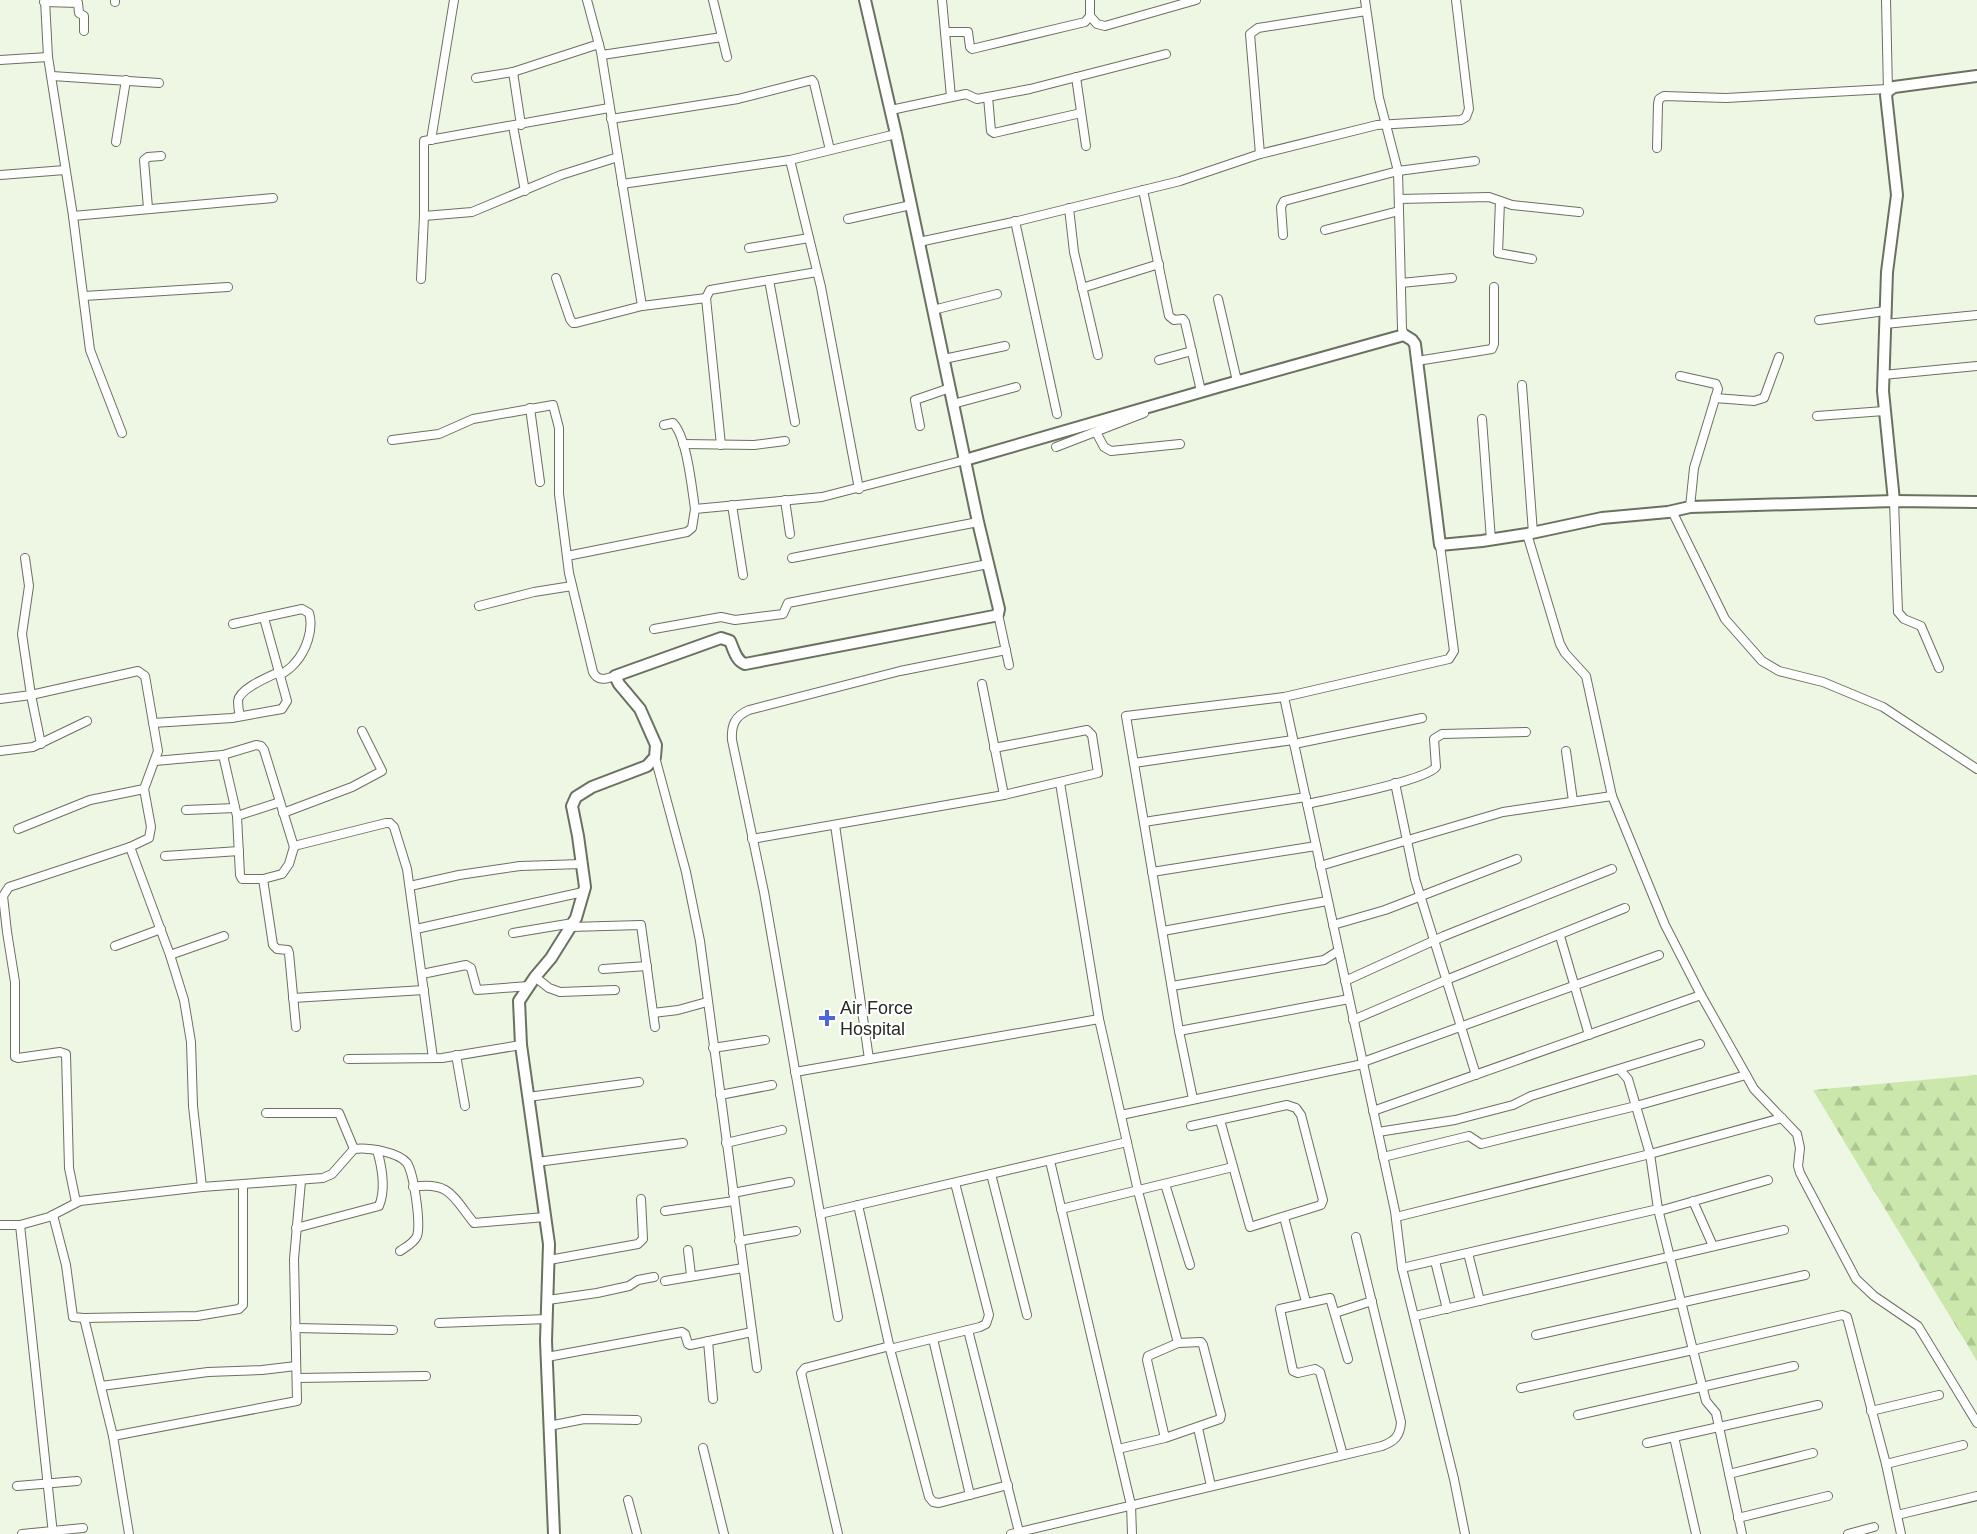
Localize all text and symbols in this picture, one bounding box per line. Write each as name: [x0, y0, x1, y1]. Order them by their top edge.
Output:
place label: Air Force Hospital: [840, 998, 913, 1039]
marker: Air Force Hospital: [818, 1009, 836, 1027]

